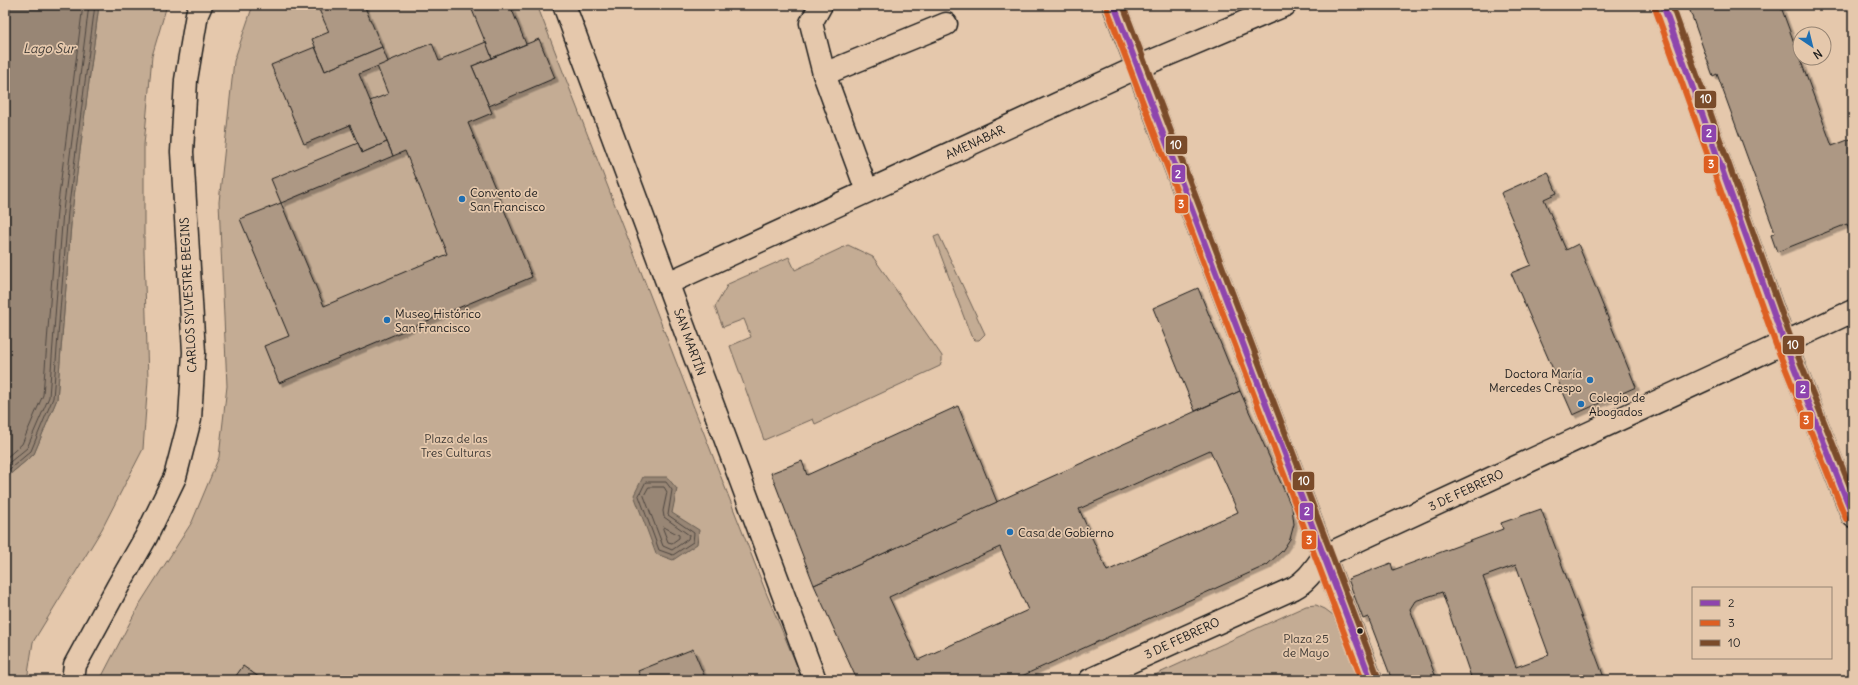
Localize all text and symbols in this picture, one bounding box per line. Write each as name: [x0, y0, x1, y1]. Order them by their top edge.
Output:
north arrow: [1792, 26, 1832, 66]
water label: Lago Sur: [23, 40, 77, 57]
text: N: [1811, 46, 1825, 62]
line badge: 10: [1694, 90, 1717, 109]
text: 10: [1700, 92, 1712, 106]
street label: AMENABAR: [943, 122, 1007, 162]
line badge: 2: [1701, 124, 1717, 143]
text: 2: [1706, 126, 1712, 140]
line badge: 10: [1165, 135, 1188, 155]
text: 10: [1170, 138, 1182, 152]
line badge: 3: [1703, 155, 1719, 174]
text: 3: [1708, 157, 1714, 171]
line badge: 2: [1171, 164, 1186, 183]
text: 2: [1175, 167, 1181, 181]
place label: Convento de San Francisco: [470, 185, 545, 214]
marker: Convento de San Francisco: [457, 194, 467, 204]
line badge: 3: [1174, 194, 1189, 214]
text: 3: [1178, 197, 1184, 211]
street label: CARLOS SYLVESTRE BEGINS: [176, 217, 200, 373]
place label: Museo Histórico San Francisco: [395, 306, 481, 335]
street label: SAN MARTÍN: [671, 306, 709, 378]
marker: Museo Histórico San Francisco: [382, 315, 392, 325]
line badge: 10: [1782, 335, 1805, 355]
text: 10: [1787, 338, 1799, 352]
place label: Doctora María Mercedes Crespo: [1489, 366, 1582, 395]
marker: Doctora María Mercedes Crespo: [1585, 375, 1595, 385]
line badge: 2: [1795, 380, 1810, 399]
text: 2: [1800, 382, 1806, 396]
place label: Colegio de Abogados: [1589, 390, 1645, 419]
marker: Colegio de Abogados: [1576, 399, 1586, 409]
line badge: 3: [1799, 411, 1814, 430]
text: 3: [1803, 413, 1809, 427]
park label: Plaza de las Tres Culturas: [421, 431, 491, 460]
street label: 3 DE FEBRERO: [1426, 466, 1506, 514]
line badge: 10: [1292, 471, 1315, 491]
text: 10: [1298, 474, 1310, 488]
line badge: 2: [1299, 502, 1314, 521]
text: 2: [1304, 504, 1310, 518]
place label: Casa de Gobierno: [1018, 525, 1114, 540]
marker: Casa de Gobierno: [1005, 527, 1015, 537]
line badge: 3: [1301, 530, 1317, 550]
text: 3: [1306, 533, 1312, 547]
legend: [1692, 587, 1832, 659]
text: 2: [1728, 595, 1735, 610]
street label: 3 DE FEBRERO: [1142, 614, 1222, 662]
text: 3: [1728, 615, 1735, 630]
unlabelled marker: [1355, 626, 1365, 636]
park label: Plaza 25 de Mayo: [1283, 631, 1329, 660]
text: 10: [1728, 635, 1741, 650]

